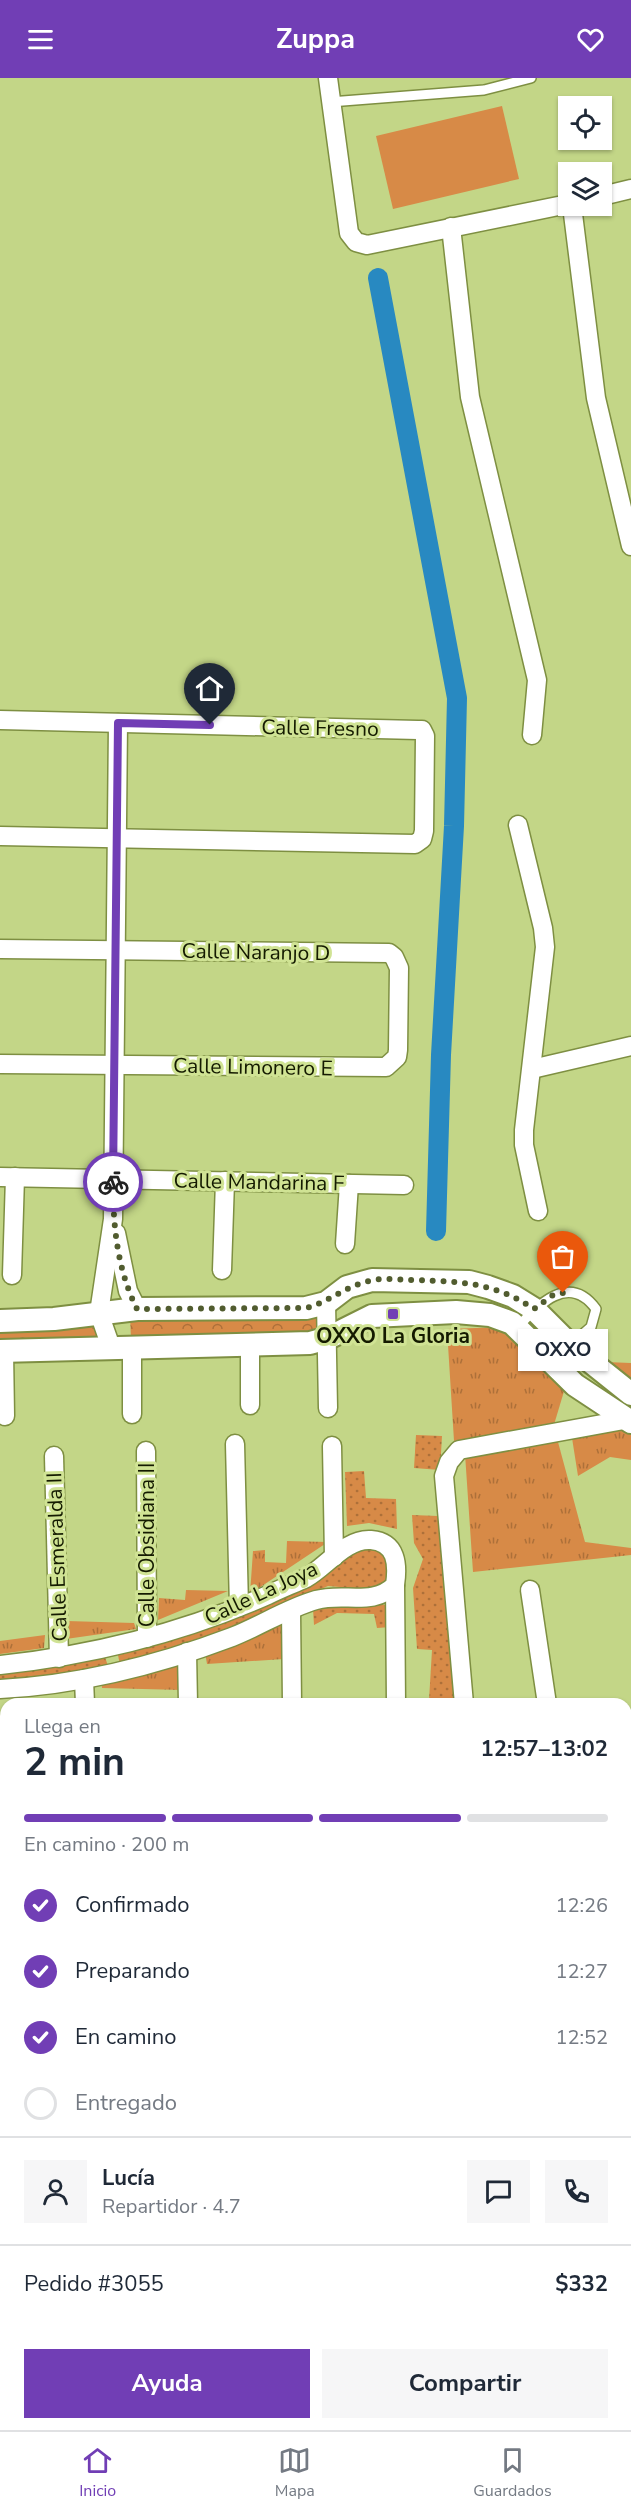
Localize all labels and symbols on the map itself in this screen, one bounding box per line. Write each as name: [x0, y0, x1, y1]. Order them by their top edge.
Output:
pin: [184, 663, 235, 725]
street label: Calle Fresno: [261, 713, 379, 743]
street label: Calle Naranjo D: [181, 937, 331, 967]
street label: Calle Limonero E: [173, 1052, 333, 1082]
courier: [83, 1152, 143, 1212]
street label: Calle Mandarina F: [173, 1167, 345, 1197]
pin: [537, 1231, 588, 1293]
marker: OXXO La Gloria: [386, 1307, 400, 1321]
place label: OXXO La Gloria: [316, 1322, 470, 1350]
callout: OXXO: [518, 1329, 608, 1371]
street label: Calle Obsidiana II: [133, 1463, 161, 1627]
street label: Calle Esmeralda II: [40, 1472, 74, 1642]
street label: Calle La Joya: [200, 1555, 322, 1631]

